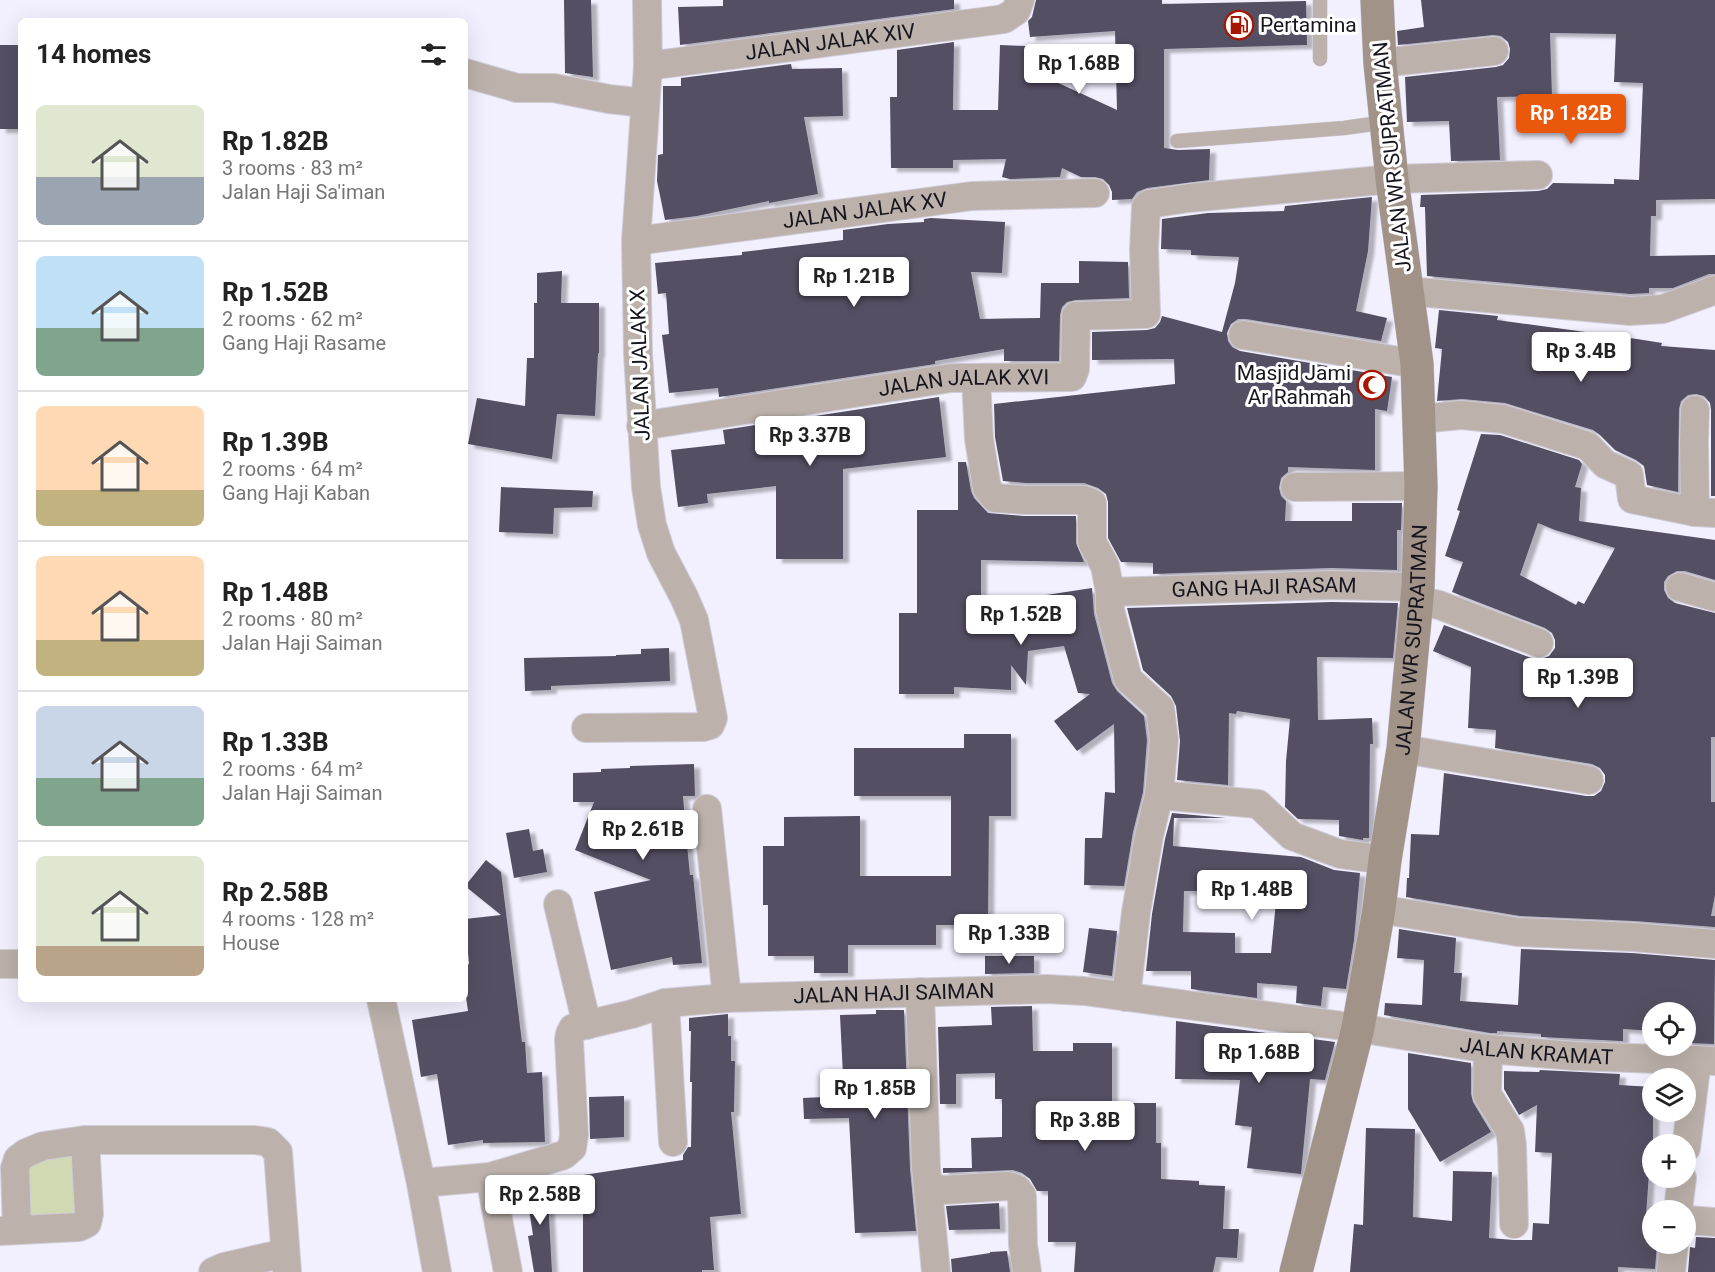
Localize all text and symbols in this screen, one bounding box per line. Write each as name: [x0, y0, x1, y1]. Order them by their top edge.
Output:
fuel station icon: Pertamina: [1223, 9, 1255, 41]
place label: Pertamina: [1260, 13, 1357, 37]
street label: JALAN JALAK XIV: [744, 19, 918, 65]
icon: filters: [417, 38, 450, 71]
text: 14 homes: [36, 39, 151, 69]
street label: JALAN WR SUPRATMAN: [1368, 41, 1416, 273]
pin: Rp 1.68B: [1017, 44, 1141, 95]
text: Rp 1.68B: [1038, 51, 1120, 75]
pin: Rp 1.82B: [1509, 94, 1633, 145]
text: Rp 1.82B: [1530, 101, 1612, 125]
text: Rp 1.82B: [222, 126, 329, 156]
icon: home: [84, 129, 156, 201]
text: 3 rooms · 83 m²: [222, 156, 363, 180]
text: Jalan Haji Sa'iman: [222, 180, 385, 204]
street label: JALAN JALAK XV: [781, 187, 949, 233]
pin: Rp 1.21B: [792, 257, 916, 308]
text: Rp 1.21B: [813, 264, 895, 288]
text: Rp 1.52B: [222, 277, 329, 307]
icon: home: [84, 280, 156, 352]
street label: JALAN JALAK X: [625, 288, 655, 442]
text: 2 rooms · 62 m²: [222, 307, 363, 331]
text: Gang Haji Rasame: [222, 331, 386, 355]
pin: Rp 3.4B: [1526, 332, 1636, 383]
text: Rp 3.4B: [1546, 339, 1616, 363]
place label: Masjid Jami Ar Rahmah: [1237, 361, 1351, 409]
street label: JALAN JALAK XVI: [877, 365, 1049, 401]
mosque icon: Masjid Jami Ar Rahmah: [1356, 369, 1388, 401]
pin: Rp 3.37B: [748, 416, 872, 467]
text: Rp 3.37B: [769, 423, 851, 447]
text: Rp 1.39B: [222, 427, 329, 457]
icon: home: [84, 430, 156, 502]
text: 2 rooms · 64 m²: [222, 457, 363, 481]
text: Gang Haji Kaban: [222, 481, 370, 505]
street label: JALAN WR SUPRATMAN: [1390, 524, 1432, 757]
street label: GANG HAJI RASAM: [1171, 573, 1357, 602]
text: Rp 1.48B: [222, 577, 329, 607]
icon: home: [84, 580, 156, 652]
pin: Rp 1.52B: [959, 595, 1083, 646]
text: Rp 1.52B: [980, 602, 1062, 626]
text: 2 rooms · 80 m²: [222, 607, 363, 631]
text: Jalan Haji Saiman: [222, 631, 383, 655]
pin: Rp 1.39B: [1516, 658, 1640, 709]
text: Rp 1.39B: [1537, 665, 1619, 689]
text: Rp 1.33B: [222, 727, 329, 757]
icon: home: [84, 730, 156, 802]
text: 2 rooms · 64 m²: [222, 757, 363, 781]
text: Jalan Haji Saiman: [222, 781, 383, 805]
pin: Rp 2.61B: [581, 810, 705, 861]
text: Rp 2.61B: [602, 817, 684, 841]
pin: Rp 1.48B: [1190, 870, 1314, 921]
text: Rp 2.58B: [222, 877, 329, 907]
text: Rp 1.48B: [1211, 877, 1293, 901]
icon: home: [84, 880, 156, 952]
text: 4 rooms · 128 m²: [222, 907, 374, 931]
pin: Rp 1.33B: [947, 914, 1071, 965]
text: Rp 1.33B: [968, 921, 1050, 945]
text: House: [222, 931, 280, 955]
street label: JALAN HAJI SAIMAN: [793, 978, 995, 1008]
map controls: [1642, 1002, 1696, 1254]
button: locate: [1642, 1002, 1696, 1056]
pin: Rp 1.68B: [1197, 1033, 1321, 1084]
street label: JALAN KRAMAT: [1458, 1033, 1614, 1069]
text: Rp 1.68B: [1218, 1040, 1300, 1064]
button: layers: [1642, 1068, 1696, 1122]
pin: Rp 1.85B: [813, 1069, 937, 1120]
text: Rp 1.85B: [834, 1076, 916, 1100]
pin: Rp 3.8B: [1030, 1101, 1140, 1152]
text: Rp 3.8B: [1050, 1108, 1120, 1132]
button: +: [1642, 1134, 1696, 1188]
pin: Rp 2.58B: [478, 1175, 602, 1226]
text: Rp 2.58B: [499, 1182, 581, 1206]
button: −: [1642, 1200, 1696, 1254]

